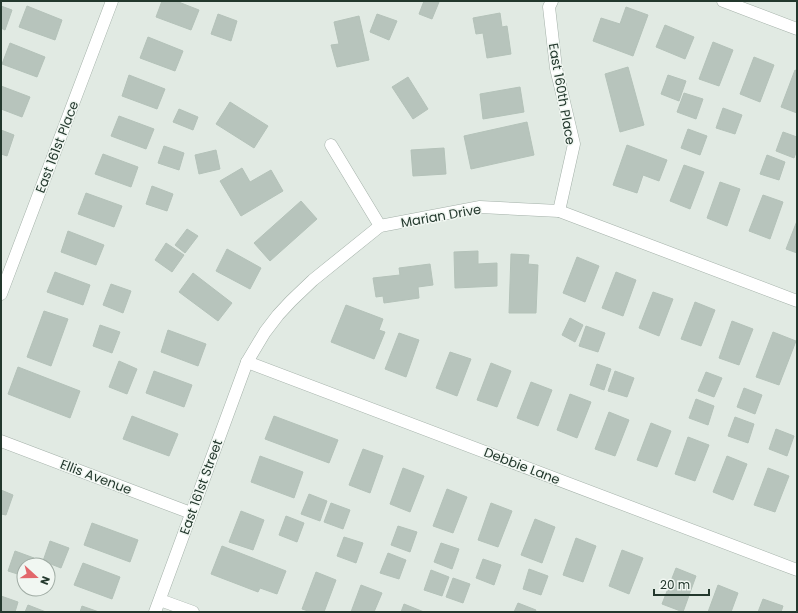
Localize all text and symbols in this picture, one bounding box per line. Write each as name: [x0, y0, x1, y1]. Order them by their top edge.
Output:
street label: East 160th Place: [544, 42, 580, 146]
street label: East 161st Place: [31, 98, 83, 196]
street label: Marian Drive: [399, 200, 483, 232]
street label: East 161st Street: [175, 436, 227, 537]
street label: Debbie Lane: [481, 443, 563, 489]
street label: Ellis Avenue: [57, 455, 135, 499]
north arrow: [16, 557, 56, 597]
scale bar: [654, 571, 709, 597]
text: N: [36, 574, 54, 587]
text: 20 m: [660, 576, 690, 593]

